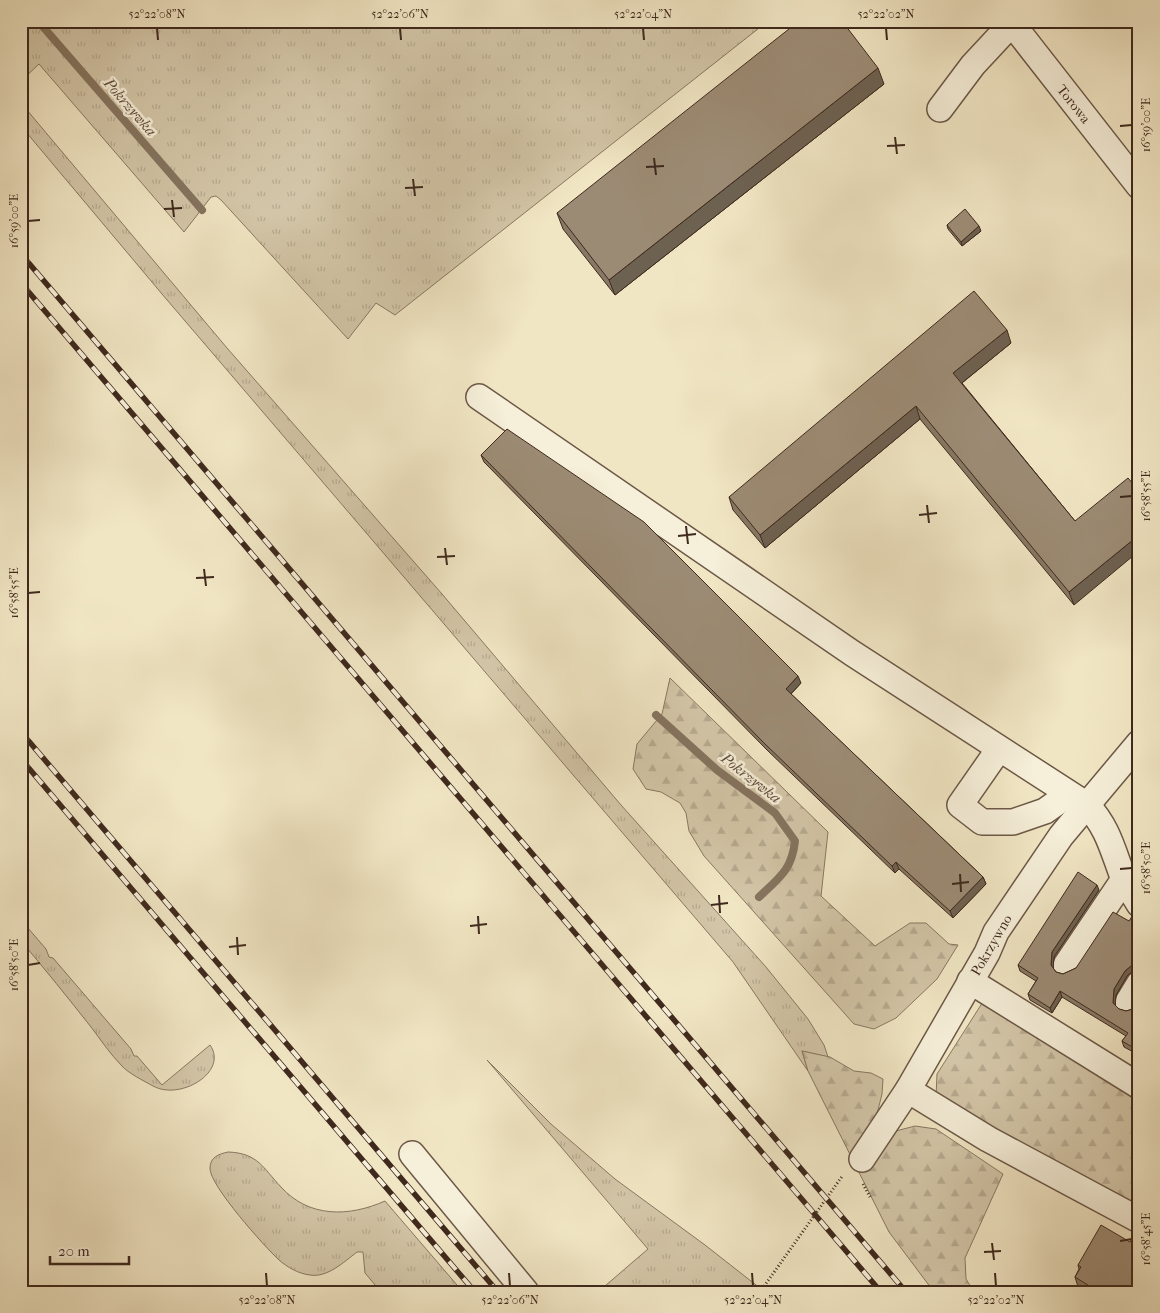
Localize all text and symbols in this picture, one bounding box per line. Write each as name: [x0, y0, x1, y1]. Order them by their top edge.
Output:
text: 52°22'08"N: [128, 7, 186, 21]
text: 52°22'06"N: [371, 7, 429, 21]
text: 52°22'04"N: [614, 7, 672, 21]
text: 52°22'02"N: [857, 7, 915, 21]
water label: Pokrzywka: [99, 74, 160, 140]
street label: Torowa: [1053, 82, 1094, 128]
text: 16°59'00"E: [1139, 98, 1153, 152]
text: 16°59'00"E: [7, 194, 21, 248]
text: 16°58'55"E: [1139, 470, 1153, 522]
text: 16°58'55"E: [7, 567, 21, 619]
water label: Pokrzywka: [717, 748, 785, 807]
text: 16°58'50"E: [1139, 842, 1153, 894]
street label: Pokrzywno: [967, 912, 1016, 979]
text: 16°58'50"E: [7, 939, 21, 991]
text: 16°58'45"E: [1139, 1213, 1153, 1265]
scale bar: [50, 1233, 129, 1265]
text: 20 m: [58, 1242, 90, 1260]
text: 52°22'08"N: [238, 1293, 296, 1307]
text: 52°22'06"N: [481, 1293, 539, 1307]
text: 52°22'04"N: [724, 1293, 782, 1307]
text: 52°22'02"N: [967, 1293, 1025, 1307]

